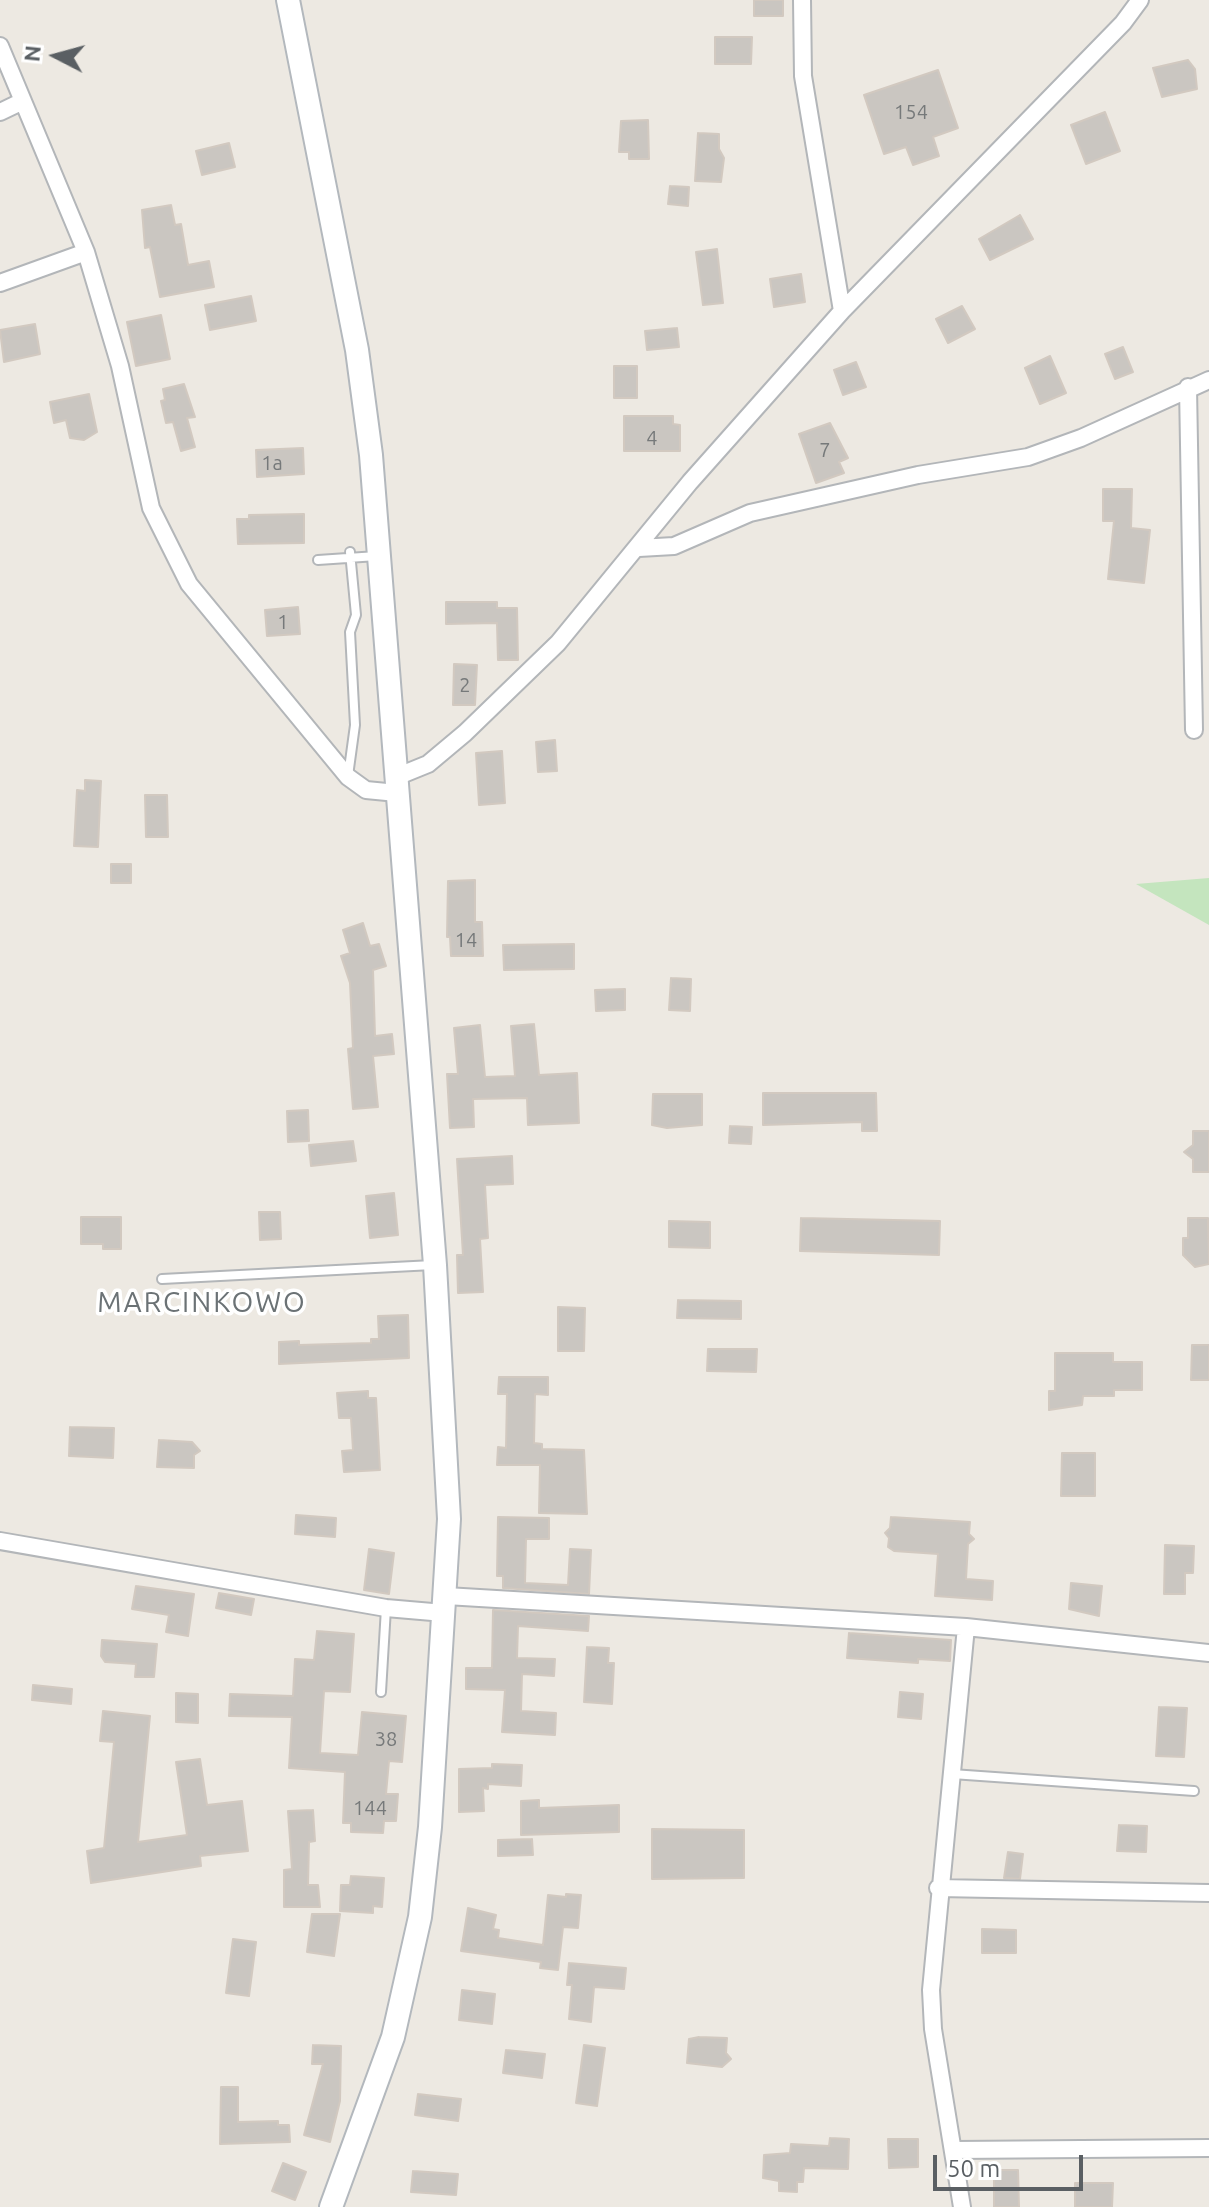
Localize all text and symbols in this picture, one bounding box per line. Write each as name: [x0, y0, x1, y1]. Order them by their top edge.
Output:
north arrow: [16, 16, 96, 96]
text: N: [18, 44, 45, 63]
house number: 154: [894, 100, 928, 124]
house number: 4: [646, 426, 658, 450]
house number: 7: [819, 438, 831, 462]
house number: 1a: [261, 451, 283, 475]
house number: 1: [277, 610, 289, 634]
house number: 2: [459, 673, 471, 697]
house number: 14: [455, 928, 477, 952]
district label: MARCINKOWO: [97, 1286, 307, 1320]
house number: 38: [375, 1727, 397, 1751]
house number: 144: [353, 1796, 387, 1820]
scale bar: [937, 2139, 1087, 2189]
text: 50 m: [947, 2155, 1000, 2182]

